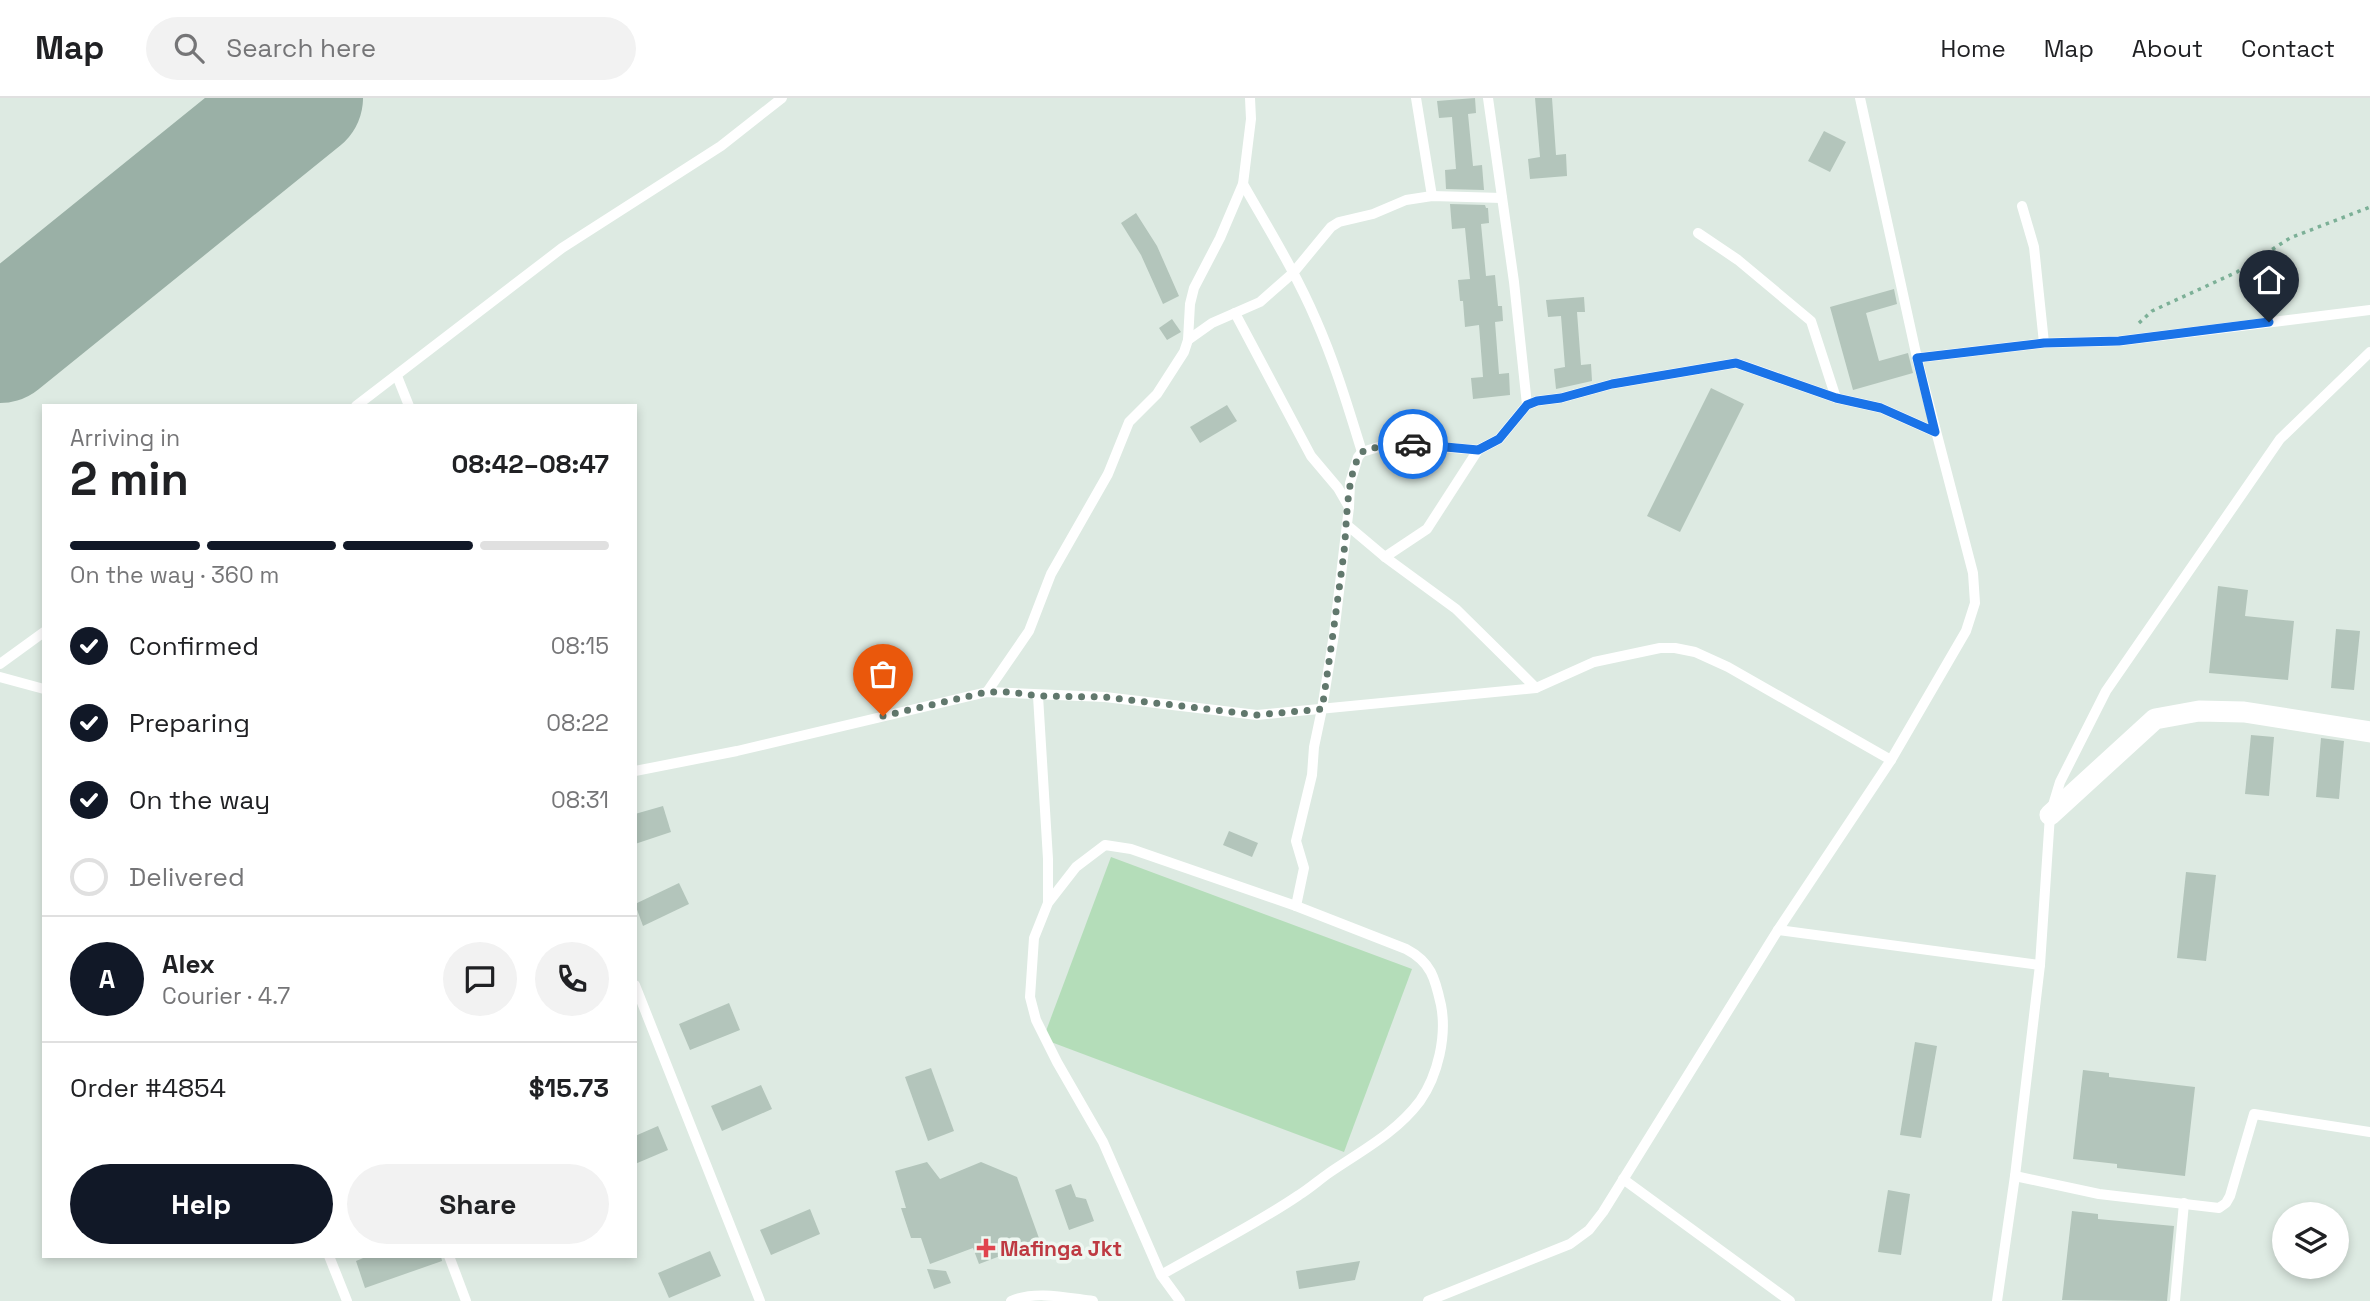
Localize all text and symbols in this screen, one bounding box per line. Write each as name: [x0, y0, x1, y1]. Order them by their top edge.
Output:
search box: [146, 17, 636, 80]
text: Map: [35, 27, 104, 69]
icon: search: [170, 29, 208, 67]
text: Search here: [226, 31, 376, 65]
text: Home: [1940, 33, 2006, 64]
text: Map: [2044, 33, 2094, 64]
text: About: [2132, 33, 2203, 64]
text: Contact: [2241, 33, 2335, 64]
pin: [2239, 250, 2299, 322]
icon: home: [2250, 261, 2288, 299]
courier: [1378, 409, 1448, 479]
text: Arriving in: [70, 423, 180, 453]
icon: car: [1394, 425, 1432, 463]
text: 08:42–08:47: [452, 447, 609, 481]
text: 2 min: [70, 450, 189, 508]
text: On the way · 360 m: [70, 560, 279, 590]
icon: check: [70, 627, 108, 665]
text: Confirmed: [129, 629, 259, 663]
text: 08:15: [551, 631, 609, 661]
pin: [853, 644, 913, 716]
icon: bag: [864, 655, 902, 693]
icon: check: [70, 704, 108, 742]
text: Preparing: [129, 706, 250, 740]
text: 08:22: [546, 708, 609, 738]
icon: check: [70, 781, 108, 819]
text: On the way: [129, 783, 270, 817]
text: 08:31: [551, 785, 609, 815]
text: Delivered: [129, 860, 245, 894]
button: chat: [443, 942, 517, 1016]
button: phone: [535, 942, 609, 1016]
text: Alex: [162, 947, 215, 981]
text: A: [99, 962, 115, 996]
text: Courier · 4.7: [162, 981, 290, 1011]
text: Order #4854: [70, 1071, 226, 1105]
text: $15.73: [529, 1071, 609, 1105]
button: Help: [70, 1164, 333, 1244]
button: Share: [347, 1164, 609, 1244]
map controls: [2272, 1202, 2349, 1279]
button: layers: [2272, 1202, 2349, 1279]
place label: Mafinga Jkt: [1000, 1235, 1122, 1262]
marker: Mafinga Jkt: [978, 1240, 994, 1256]

